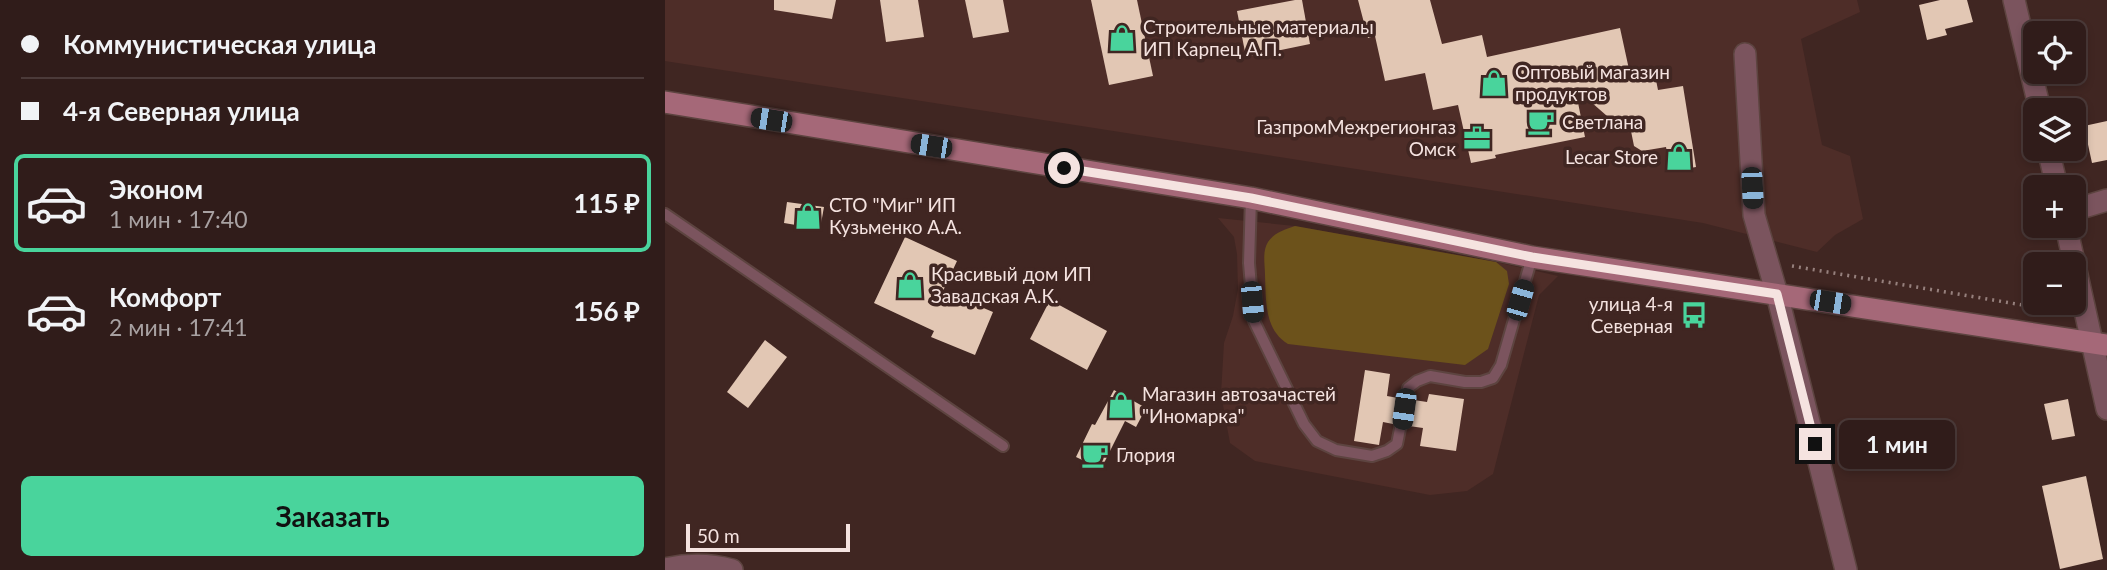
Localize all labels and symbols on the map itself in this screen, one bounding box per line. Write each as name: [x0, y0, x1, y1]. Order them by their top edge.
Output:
place label: Строительные материалы ИП Карпец А.П.: [1143, 15, 1374, 60]
shop icon: Строительные материалы ИП Карпец А.П.: [1107, 23, 1137, 53]
place label: Оптовый магазин продуктов: [1515, 60, 1670, 105]
shop icon: Оптовый магазин продуктов: [1479, 68, 1509, 98]
car: [749, 106, 794, 134]
cafe icon: Светлана: [1526, 107, 1556, 137]
place label: Светлана: [1562, 110, 1643, 133]
place label: ГазпромМежрегионгаз Омск: [1256, 115, 1456, 160]
office icon: ГазпромМежрегионгаз Омск: [1462, 123, 1492, 153]
car: [909, 132, 954, 160]
shop icon: Lecar Store: [1664, 142, 1694, 172]
place label: Lecar Store: [1565, 145, 1658, 168]
route start: [1048, 152, 1080, 184]
car: [1741, 166, 1764, 210]
place label: СТО "Миг" ИП Кузьменко А.А.: [829, 193, 962, 238]
shop icon: СТО "Миг" ИП Кузьменко А.А.: [793, 201, 823, 231]
place label: Красивый дом ИП Завадская А.К.: [931, 262, 1092, 307]
shop icon: Красивый дом ИП Завадская А.К.: [895, 270, 925, 300]
car: [1505, 277, 1536, 323]
car: [1240, 280, 1265, 324]
car: [1808, 288, 1853, 316]
place label: улица 4-я Северная: [1589, 292, 1673, 337]
bus stop icon: улица 4-я Северная: [1679, 300, 1709, 330]
place label: Магазин автозачастей "Иномарка": [1142, 382, 1336, 427]
car: [1391, 387, 1418, 431]
shop icon: Магазин автозачастей "Иномарка": [1106, 390, 1136, 420]
callout: 1 мин: [1839, 420, 1955, 468]
route end: [1799, 428, 1831, 460]
cafe icon: Глория: [1080, 440, 1110, 470]
place label: Глория: [1116, 443, 1175, 466]
scale bar: [686, 521, 851, 553]

